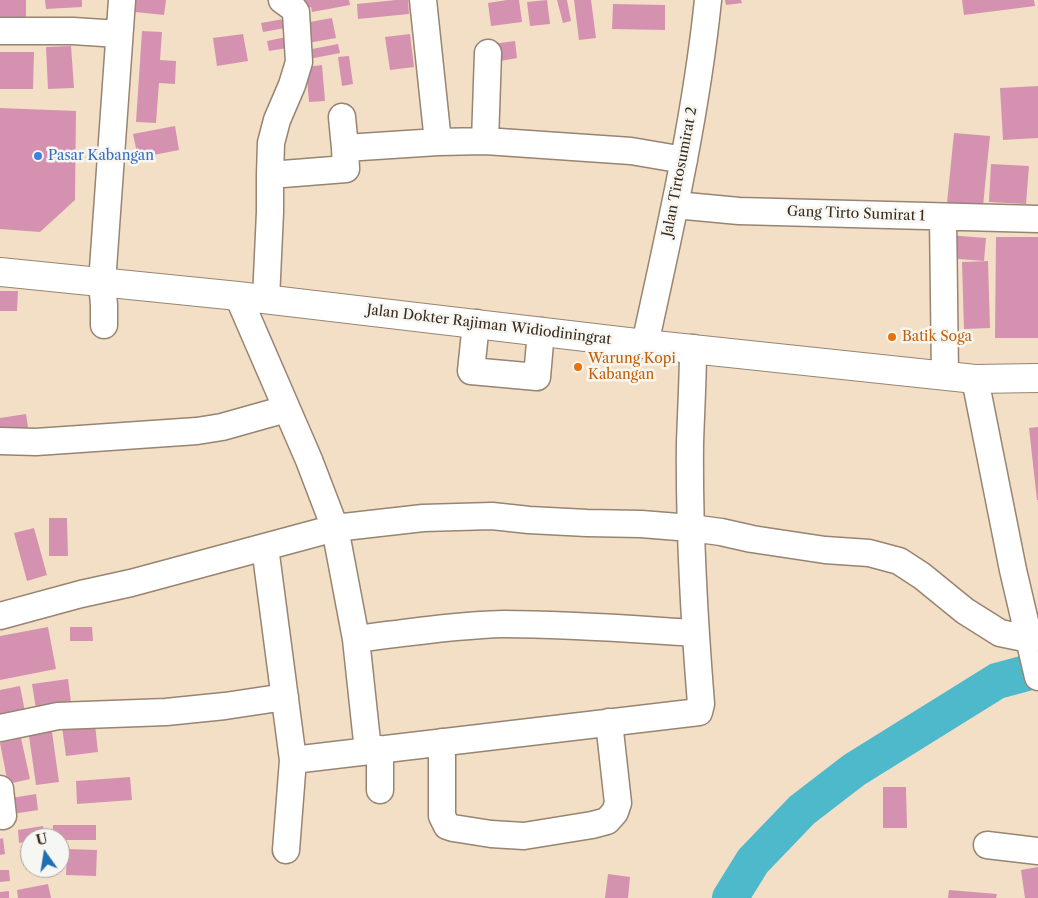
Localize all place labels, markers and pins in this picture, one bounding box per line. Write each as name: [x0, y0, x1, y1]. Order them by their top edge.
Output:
place label: Pasar Kabangan: [48, 148, 154, 164]
marker: Pasar Kabangan: [32, 150, 44, 162]
place label: Batik Soga: [902, 329, 972, 345]
marker: Batik Soga: [886, 331, 898, 343]
place label: Warung Kopi Kabangan: [588, 351, 676, 384]
marker: Warung Kopi Kabangan: [572, 361, 584, 373]

